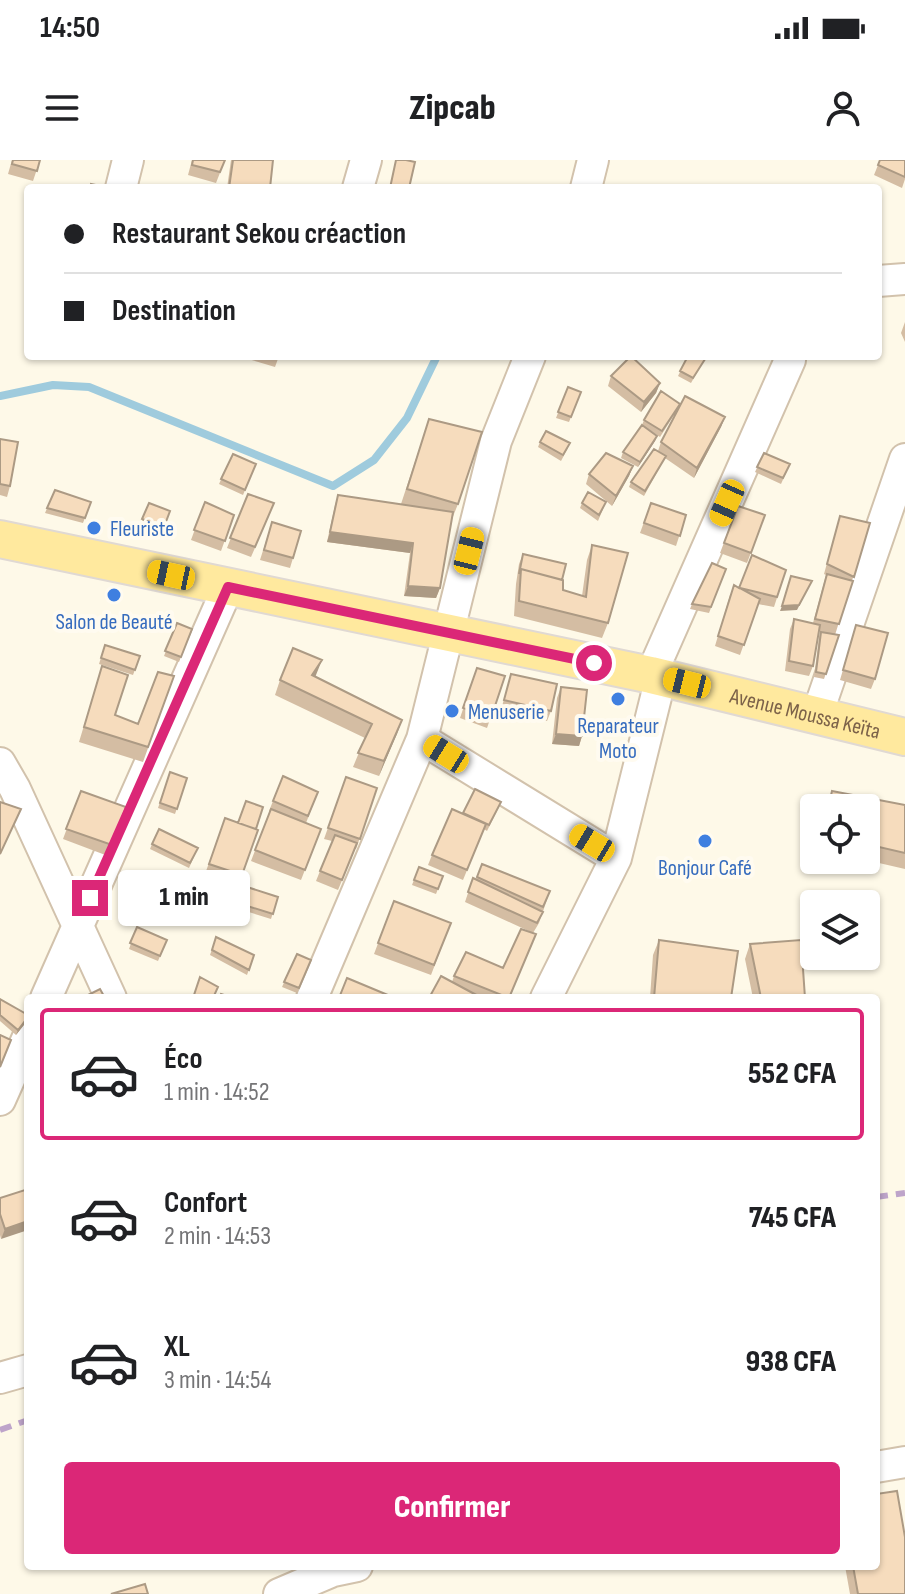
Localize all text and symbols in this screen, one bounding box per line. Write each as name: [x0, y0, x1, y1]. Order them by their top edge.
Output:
text: 14:50: [40, 10, 100, 46]
icon: menu: [40, 86, 84, 130]
icon: person: [821, 86, 865, 130]
text: Zipcab: [409, 87, 496, 130]
text: Restaurant Sekou créaction: [112, 216, 406, 252]
text: Destination: [112, 293, 236, 329]
car: [706, 476, 748, 530]
place label: Fleuriste: [110, 516, 174, 543]
marker: Fleuriste: [85, 519, 103, 537]
car: [452, 525, 486, 577]
car: [145, 558, 197, 592]
marker: Salon de Beauté: [105, 586, 123, 604]
place label: Salon de Beauté: [55, 609, 173, 636]
route start: [576, 645, 612, 681]
car: [661, 666, 713, 700]
street label: Avenue Moussa Keïta: [726, 683, 883, 746]
marker: Reparateur Moto: [609, 690, 627, 708]
place label: Menuserie: [468, 699, 545, 726]
marker: Menuserie: [443, 702, 461, 720]
place label: Reparateur Moto: [577, 713, 659, 765]
car: [419, 731, 473, 777]
map controls: [800, 794, 880, 970]
button: locate: [800, 794, 880, 874]
car: [565, 820, 619, 866]
marker: Bonjour Café: [696, 832, 714, 850]
place label: Bonjour Café: [658, 855, 752, 882]
callout: 1 min: [118, 870, 250, 926]
route end: [72, 880, 108, 916]
text: 1 min: [159, 882, 209, 913]
button: layers: [800, 890, 880, 970]
icon: car: [68, 1038, 140, 1110]
text: Éco: [164, 1041, 203, 1077]
text: 552 CFA: [748, 1056, 836, 1092]
text: 1 min · 14:52: [164, 1077, 269, 1108]
icon: car: [68, 1182, 140, 1254]
text: Confort: [164, 1185, 247, 1221]
text: 745 CFA: [749, 1200, 836, 1236]
text: 2 min · 14:53: [164, 1221, 271, 1252]
icon: car: [68, 1326, 140, 1398]
text: XL: [164, 1329, 190, 1365]
text: 938 CFA: [746, 1344, 836, 1380]
text: 3 min · 14:54: [164, 1365, 271, 1396]
button: Confirmer: [64, 1462, 840, 1554]

